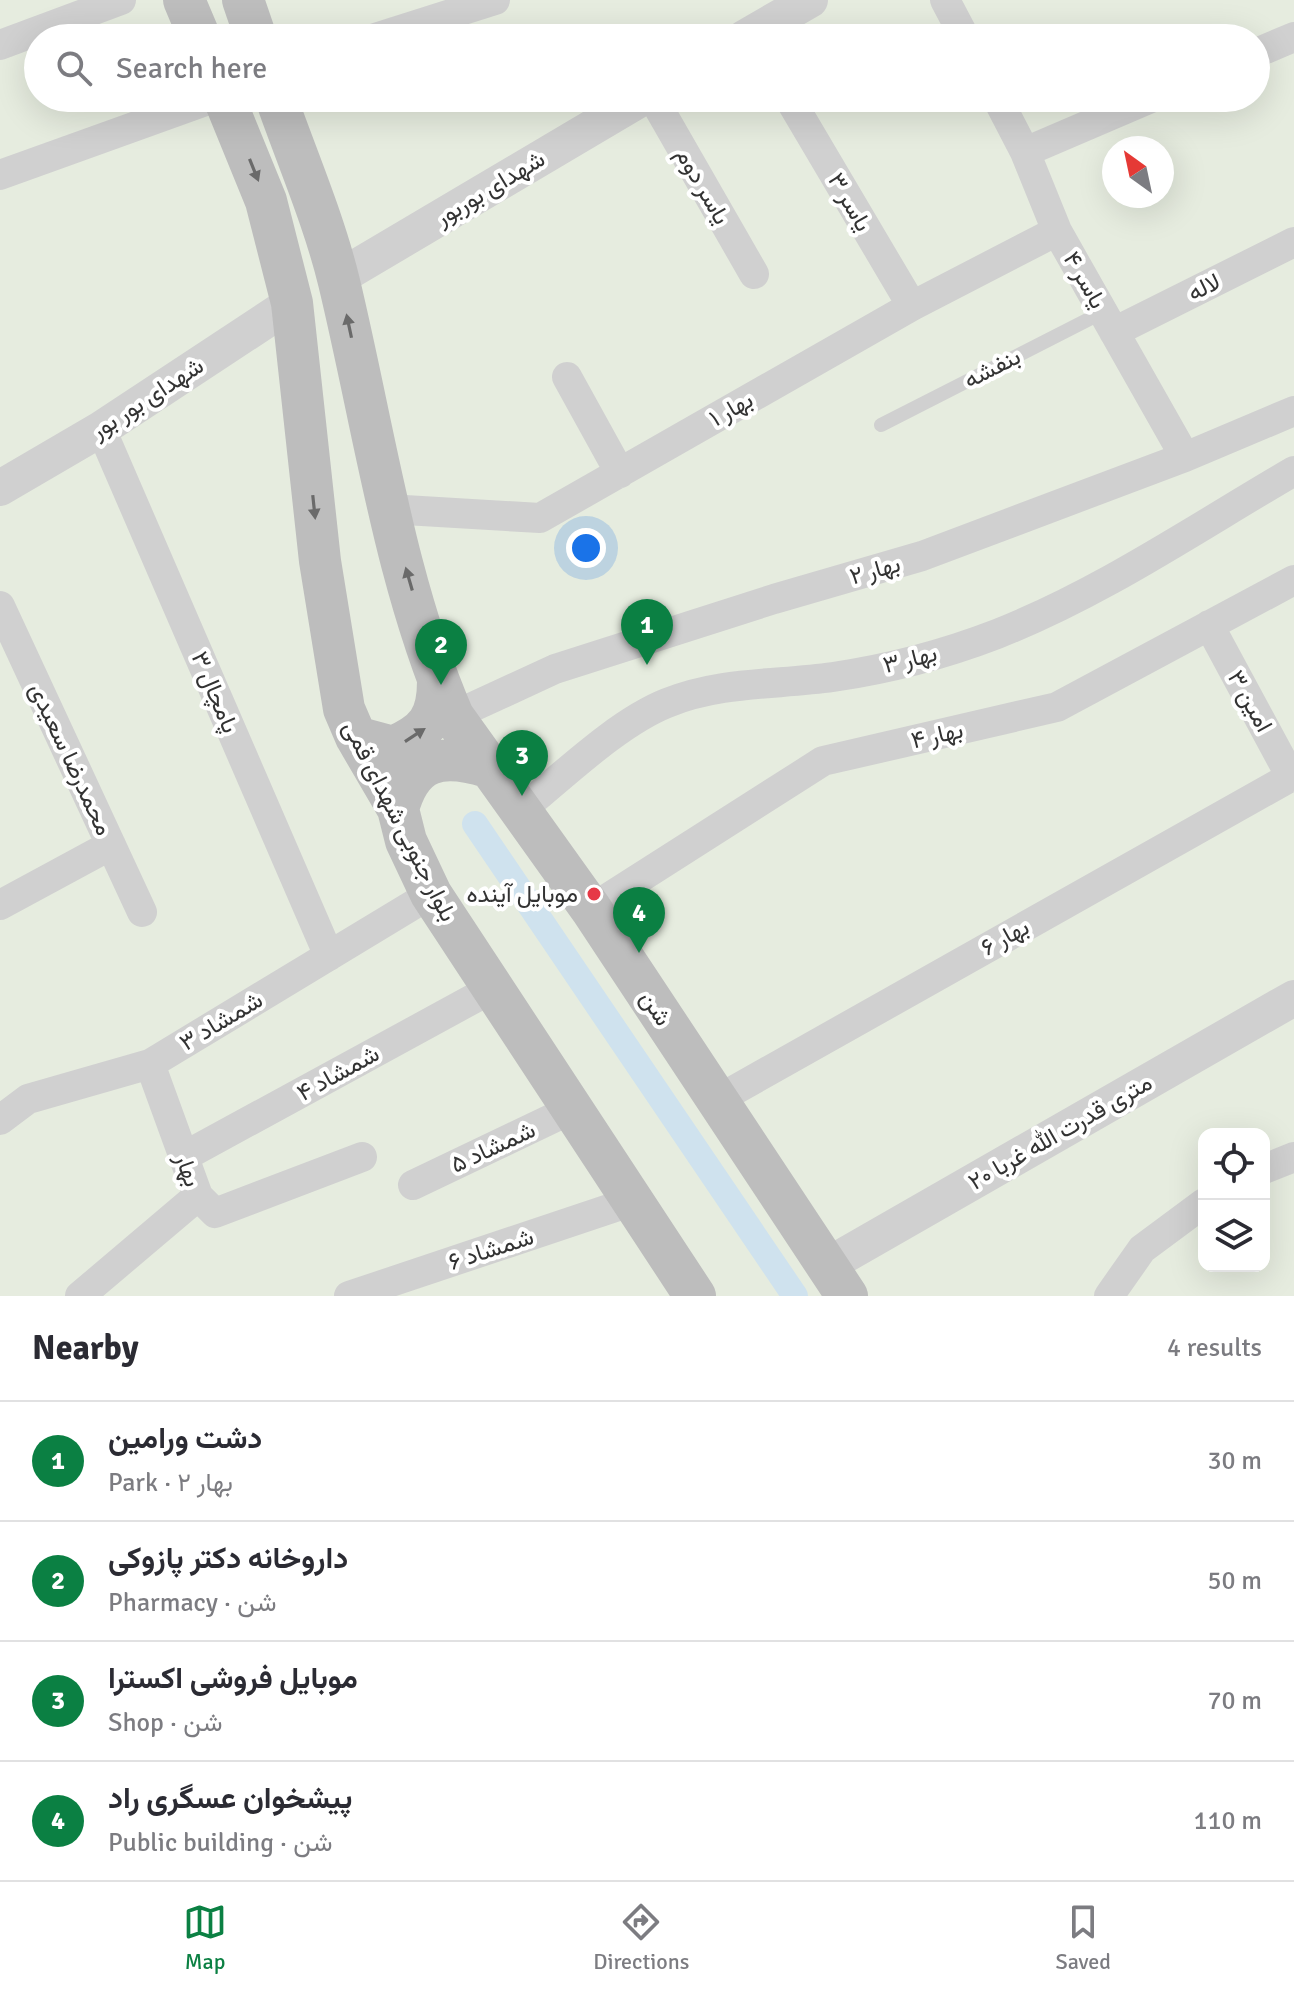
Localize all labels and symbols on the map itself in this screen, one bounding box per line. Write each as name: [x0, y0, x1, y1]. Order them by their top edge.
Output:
north arrow: [1102, 136, 1174, 208]
street label: یاسر دوم: [668, 142, 737, 230]
street label: شهدای بوربور: [429, 144, 550, 233]
one-way arrow: [247, 158, 260, 182]
street label: یاسر ۳: [821, 167, 879, 237]
street label: یاسر ۴: [1057, 246, 1113, 314]
street label: لاله: [1183, 266, 1225, 308]
one-way arrow: [342, 314, 355, 339]
street label: بنفشه: [959, 341, 1025, 395]
street label: شهدای بور بور: [84, 350, 209, 446]
street label: بهار ۱: [704, 385, 758, 433]
one-way arrow: [308, 495, 321, 520]
your location: [566, 528, 606, 568]
street label: بهار ۲: [846, 549, 904, 591]
one-way arrow: [402, 567, 414, 592]
pin: 1: [621, 599, 673, 665]
pin: 2: [415, 619, 467, 685]
street label: بهار ۳: [880, 638, 940, 680]
street label: پامچال ۳: [184, 647, 246, 738]
street label: امین ۳: [1221, 665, 1279, 737]
street label: محمدرضا سعیدی: [23, 678, 119, 840]
street label: بهار ۴: [908, 714, 966, 756]
street label: بلوار جنوبی شهدای قمی: [336, 715, 464, 927]
one-way arrow: [404, 728, 425, 743]
pin: 3: [496, 730, 548, 796]
place label: موبایل آینده: [466, 879, 578, 909]
marker: موبایل آینده: [585, 885, 603, 903]
pin: 4: [613, 887, 665, 953]
street label: بهار ۶: [976, 912, 1034, 962]
street label: شمشاد ۳: [174, 984, 268, 1058]
street label: شن: [634, 985, 678, 1031]
street label: شمشاد ۴: [291, 1038, 385, 1108]
street label: ۲۰ متری قدرت الله غربا: [963, 1067, 1157, 1197]
street label: شمشاد ۵: [446, 1114, 540, 1180]
street label: بهار: [168, 1148, 208, 1191]
street label: شمشاد ۶: [445, 1221, 537, 1277]

